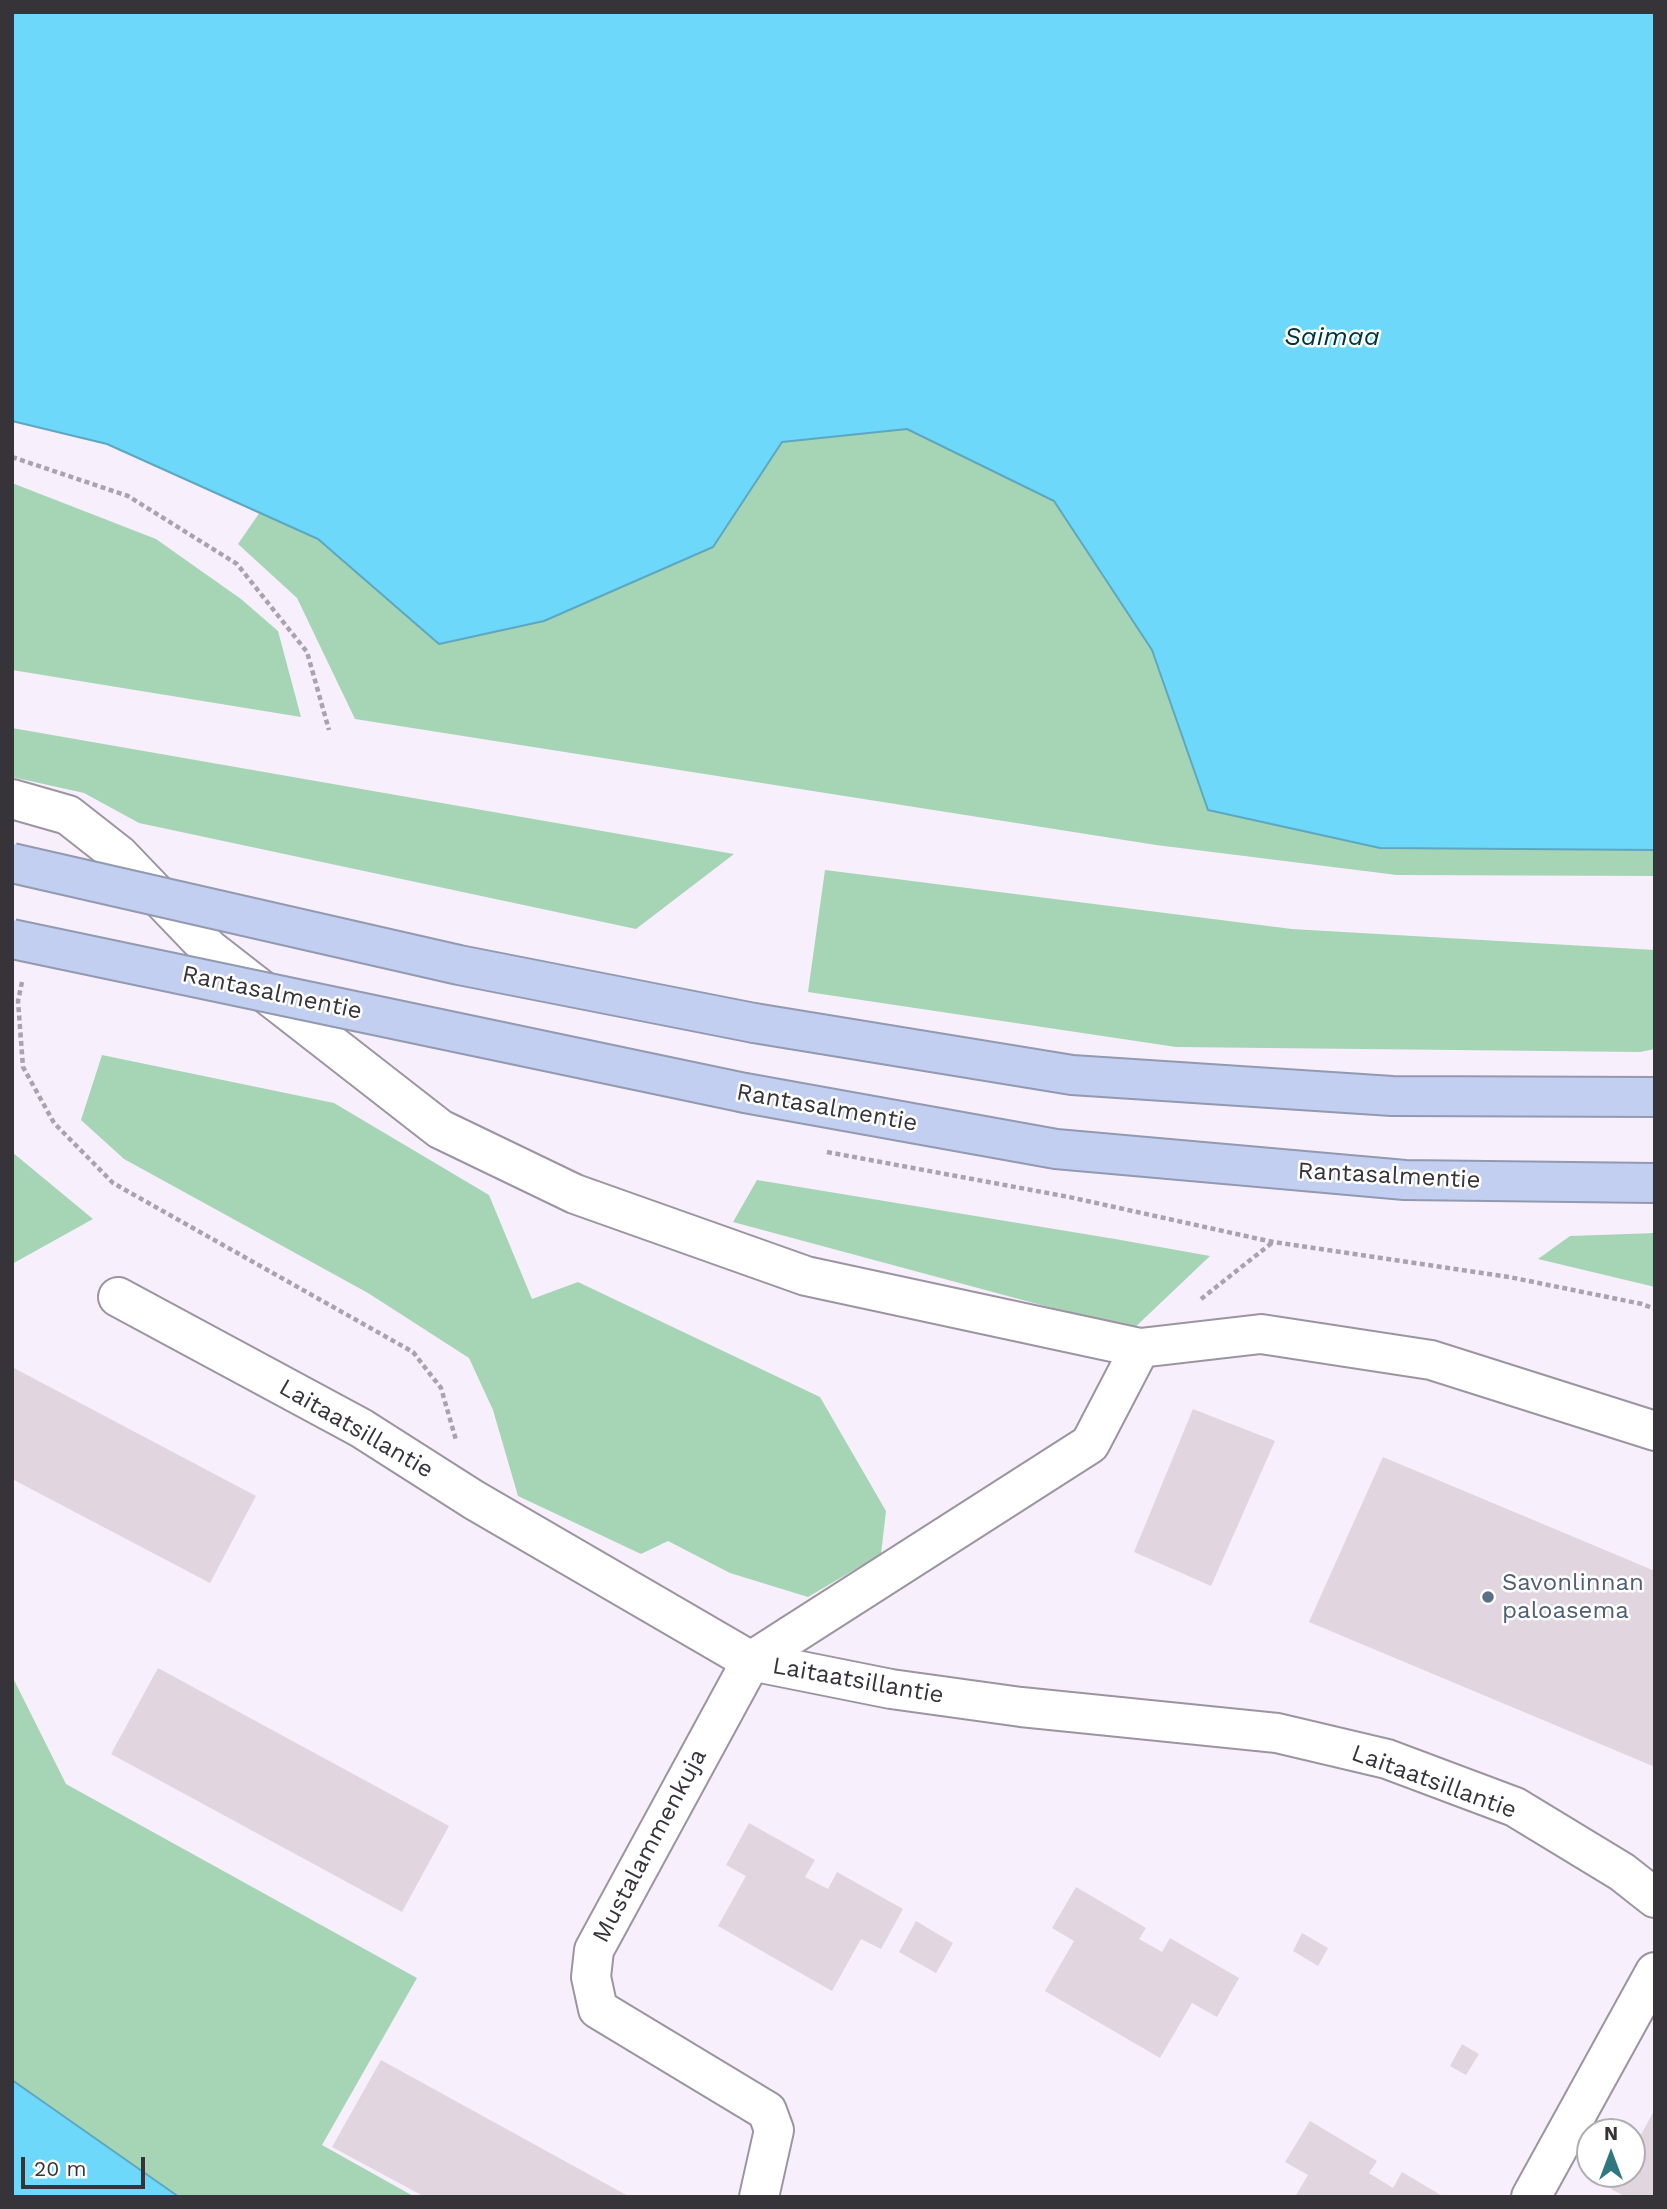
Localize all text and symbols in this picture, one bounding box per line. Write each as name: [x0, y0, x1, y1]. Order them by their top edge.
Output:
water label: Saimaa: [1284, 321, 1380, 353]
street label: Rantasalmentie: [179, 960, 365, 1026]
street label: Rantasalmentie: [734, 1078, 920, 1138]
street label: Rantasalmentie: [1297, 1157, 1481, 1195]
street label: Laitaatsillantie: [274, 1373, 438, 1485]
place label: Savonlinnan paloasema: [1502, 1569, 1644, 1625]
marker: Savonlinnan paloasema: [1480, 1589, 1496, 1605]
street label: Laitaatsillantie: [770, 1652, 946, 1710]
street label: Laitaatsillantie: [1348, 1739, 1520, 1825]
street label: Mustalammenkuja: [587, 1744, 713, 1948]
north arrow: [1576, 2118, 1646, 2188]
text: N: [1604, 2122, 1618, 2145]
scale bar: [24, 2142, 149, 2186]
text: 20 m: [34, 2156, 86, 2181]

